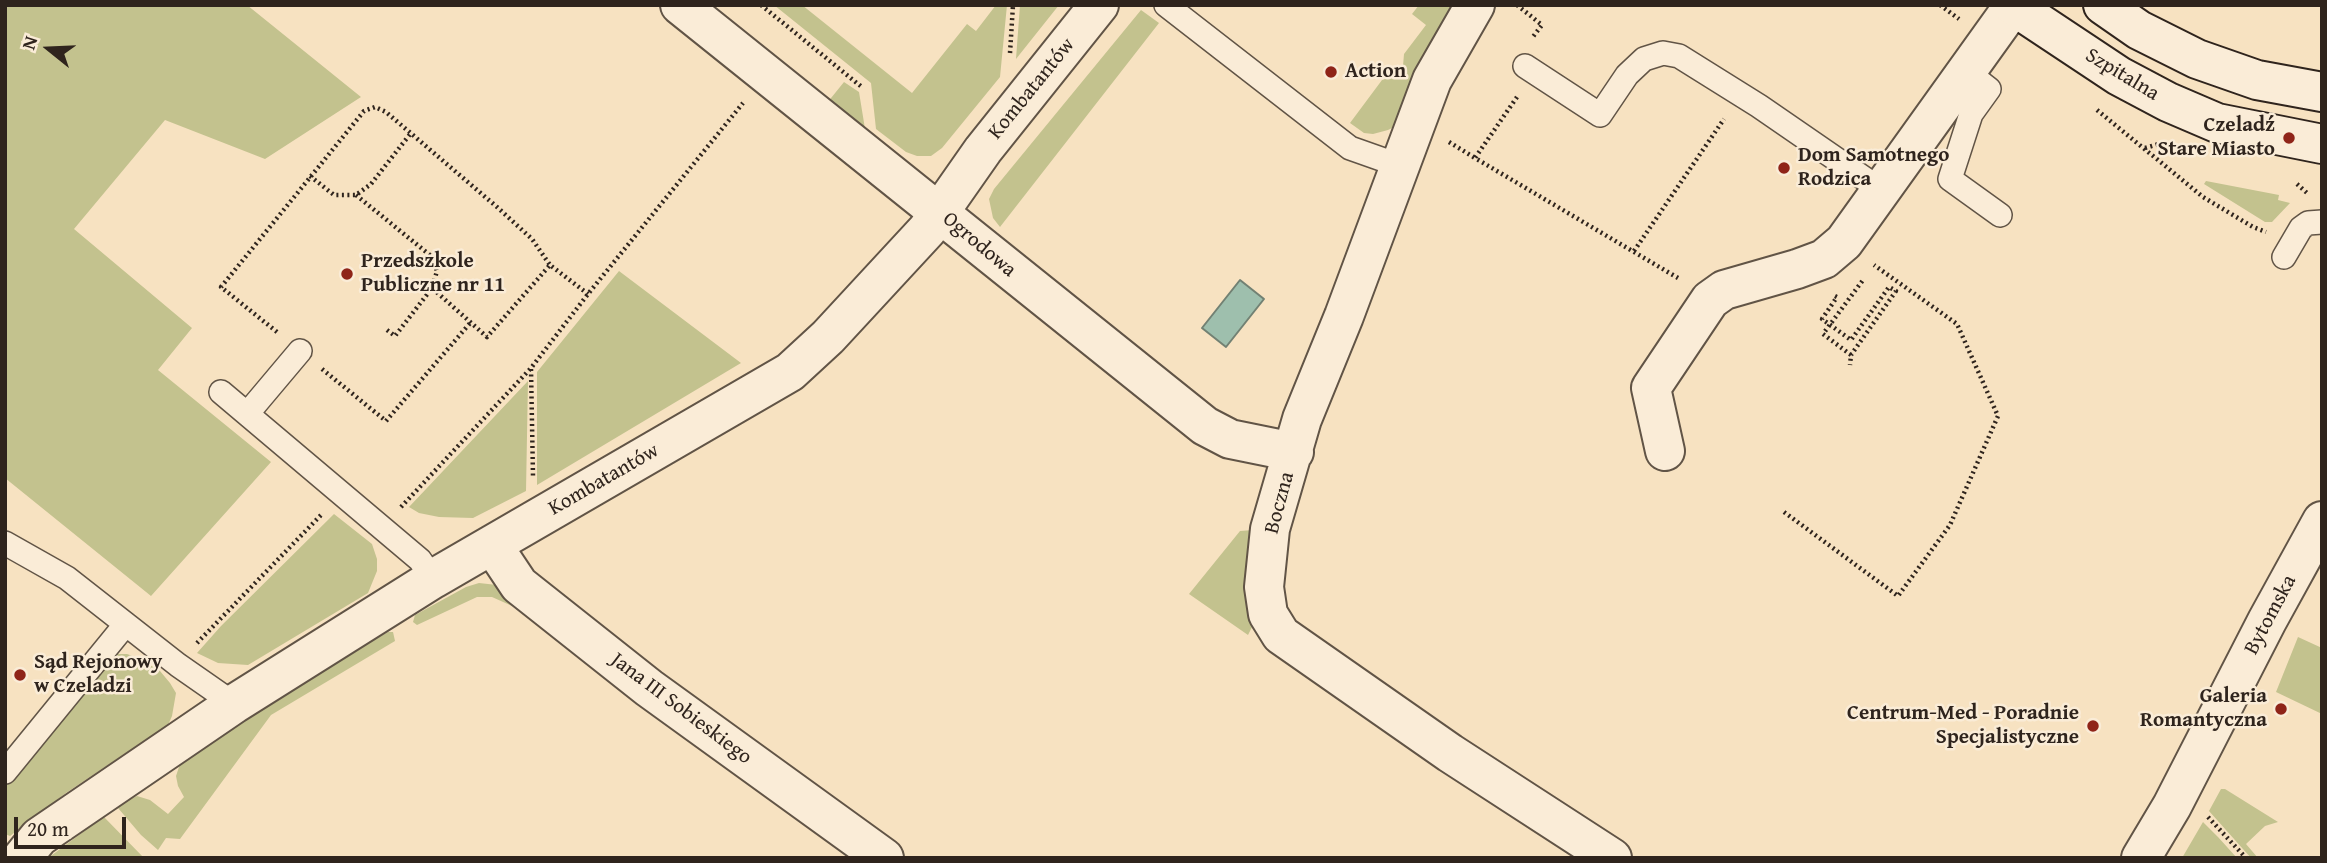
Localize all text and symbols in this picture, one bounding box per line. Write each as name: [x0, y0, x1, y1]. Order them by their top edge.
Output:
north arrow: [14, 14, 84, 84]
text: N: [14, 32, 44, 53]
street label: Kombatantów: [983, 33, 1081, 145]
street label: Szpitalna: [2081, 43, 2163, 107]
place label: Action: [1345, 59, 1406, 85]
marker: Action: [1323, 64, 1339, 80]
place label: Czeladź Stare Miasto: [2158, 113, 2275, 163]
marker: Czeladź Stare Miasto: [2281, 130, 2297, 146]
place label: Dom Samotnego Rodzica: [1798, 143, 1949, 193]
marker: Dom Samotnego Rodzica: [1776, 160, 1792, 176]
street label: Ogrodowa: [937, 207, 1021, 283]
place label: Przedszkole Publiczne nr 11: [361, 249, 505, 299]
marker: Przedszkole Publiczne nr 11: [339, 266, 355, 282]
street label: Kombatantów: [544, 438, 664, 522]
street label: Boczna: [1260, 469, 1300, 537]
street label: Bytomska: [2240, 571, 2302, 659]
street label: Jana III Sobieskiego: [605, 648, 757, 770]
place label: Sąd Rejonowy w Czeladzi: [34, 650, 162, 700]
marker: Sąd Rejonowy w Czeladzi: [12, 667, 28, 683]
place label: Galeria Romantyczna: [2140, 684, 2267, 734]
place label: Centrum-Med - Poradnie Specjalistyczne: [1847, 701, 2079, 751]
marker: Galeria Romantyczna: [2273, 701, 2289, 717]
marker: Centrum-Med - Poradnie Specjalistyczne: [2085, 718, 2101, 734]
scale bar: [18, 804, 130, 848]
text: 20 m: [27, 813, 69, 844]

